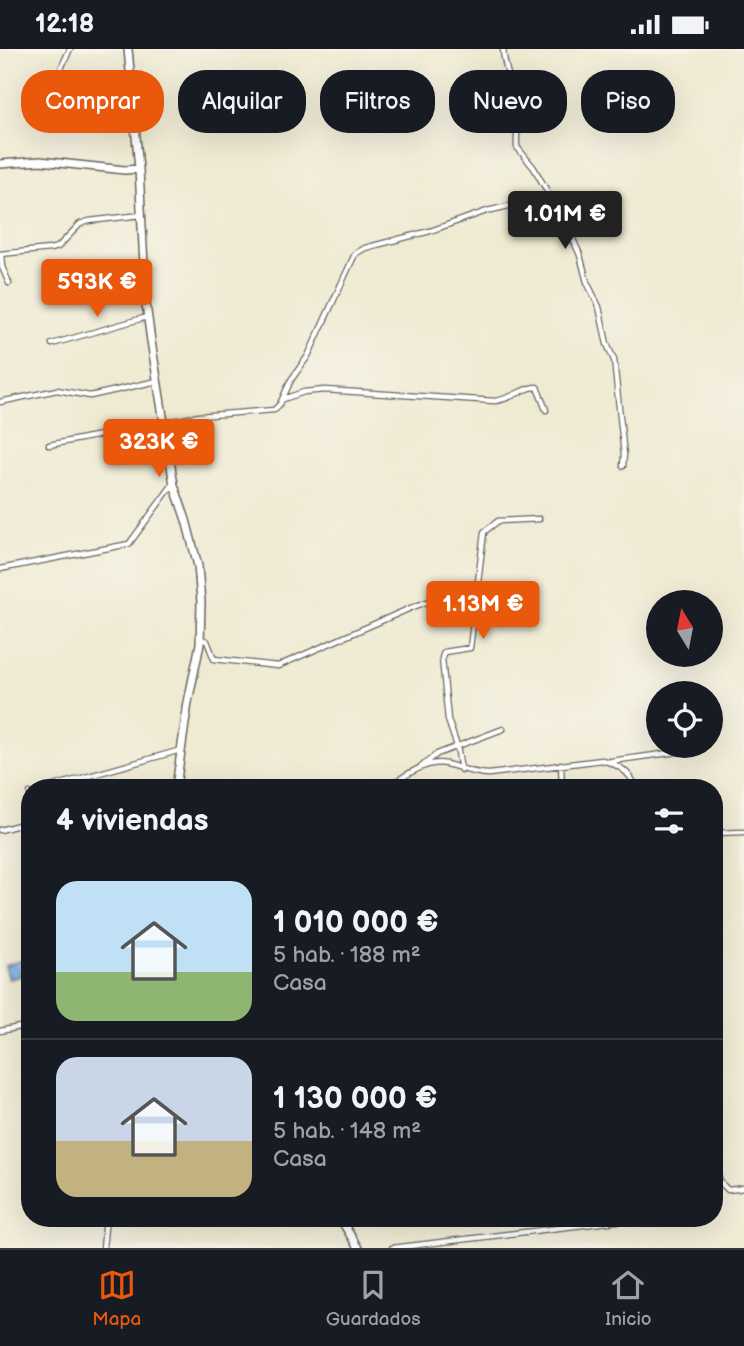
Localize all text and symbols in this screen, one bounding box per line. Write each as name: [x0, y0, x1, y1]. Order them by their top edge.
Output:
text: 12:18: [35, 9, 94, 40]
chip: Comprar: [21, 70, 164, 133]
chip: Alquilar: [178, 70, 306, 133]
chip: Filtros: [320, 70, 435, 133]
chip: Nuevo: [449, 70, 567, 133]
chip: Piso: [581, 70, 675, 133]
pin: 1.01M €: [500, 191, 630, 251]
text: 1.01M €: [524, 200, 606, 228]
pin: 593K €: [40, 259, 154, 319]
text: 593K €: [57, 268, 137, 296]
pin: 323K €: [102, 419, 216, 479]
text: 323K €: [119, 428, 199, 456]
pin: 1.13M €: [418, 581, 548, 641]
text: 1.13M €: [442, 590, 524, 618]
north arrow: [646, 590, 723, 667]
map controls: [646, 590, 723, 758]
button: locate: [646, 681, 723, 758]
icon: filters: [650, 802, 688, 840]
text: 4 viviendas: [56, 803, 208, 839]
text: 1 010 000 €: [273, 905, 439, 941]
icon: home: [112, 909, 196, 993]
text: 5 hab. · 188 m²: [273, 941, 421, 969]
text: Casa: [273, 969, 327, 997]
text: 1 130 000 €: [273, 1081, 437, 1117]
icon: home: [112, 1085, 196, 1169]
text: 5 hab. · 148 m²: [273, 1117, 421, 1145]
text: Casa: [273, 1145, 327, 1173]
tab: Mapa: [92, 1266, 141, 1331]
tab: Guardados: [326, 1266, 421, 1331]
tab: Inicio: [605, 1266, 652, 1331]

